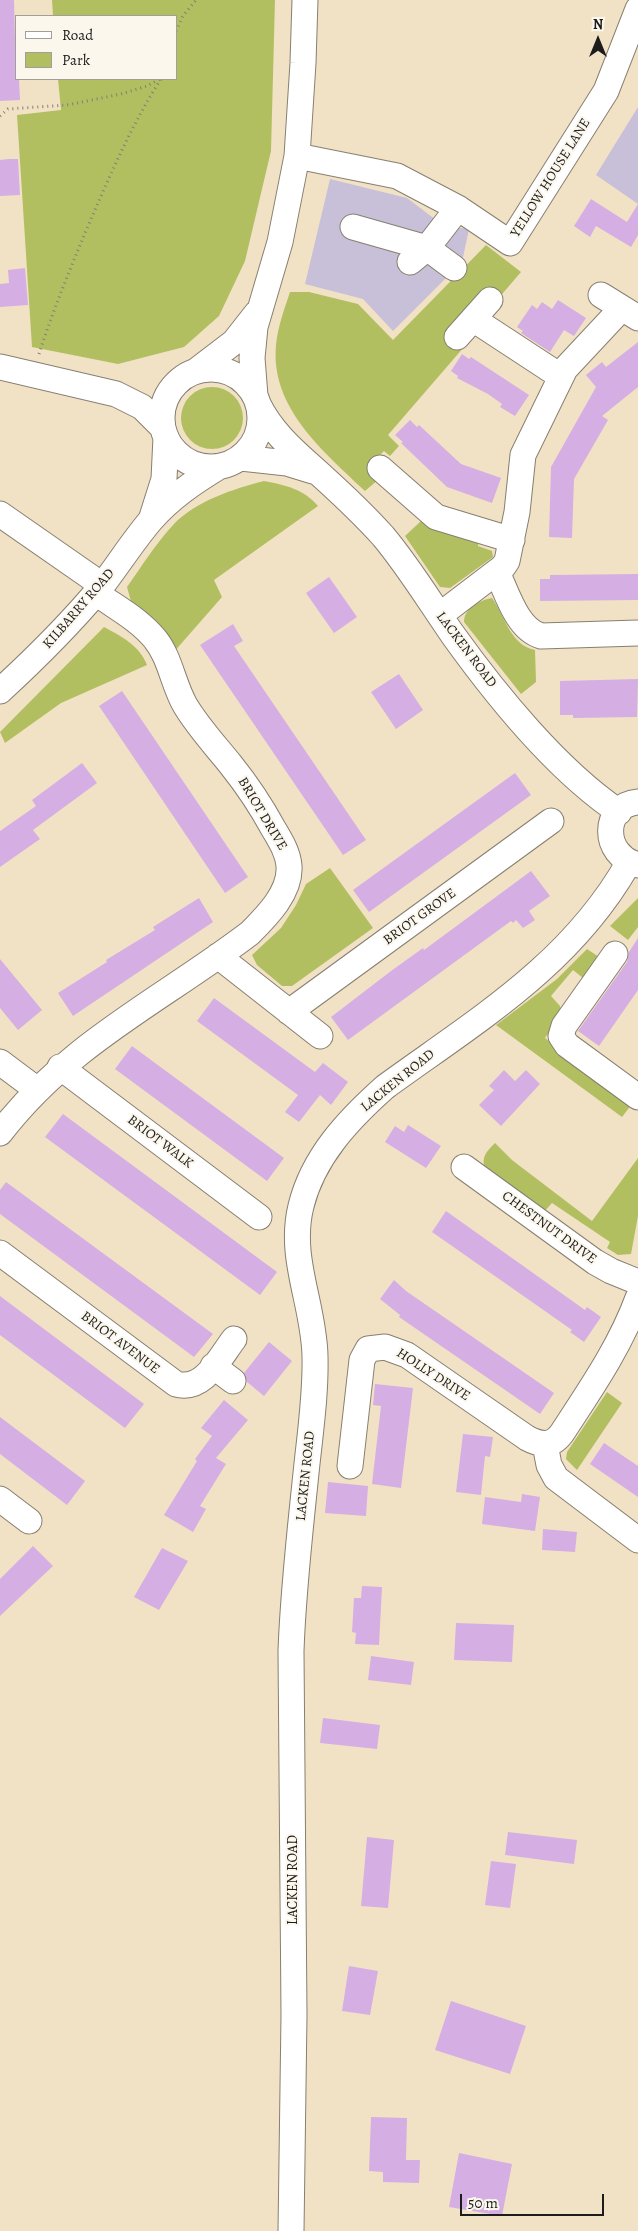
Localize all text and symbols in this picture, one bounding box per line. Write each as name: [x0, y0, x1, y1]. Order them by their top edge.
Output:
legend: [15, 15, 178, 80]
north arrow: [573, 15, 623, 65]
text: N: [593, 15, 603, 34]
text: Road: [62, 25, 93, 45]
text: Park: [62, 50, 90, 70]
street label: YELLOW HOUSE LANE: [508, 115, 594, 241]
street label: KILBARRY ROAD: [40, 566, 118, 652]
street label: LACKEN ROAD: [432, 609, 500, 691]
street label: BRIOT DRIVE: [234, 774, 290, 854]
street label: BRIOT GROVE: [380, 885, 460, 949]
street label: LACKEN ROAD: [358, 1046, 438, 1116]
street label: BRIOT WALK: [124, 1112, 196, 1172]
street label: CHESTNUT DRIVE: [498, 1188, 600, 1268]
street label: BRIOT AVENUE: [77, 1308, 163, 1378]
street label: HOLLY DRIVE: [393, 1345, 473, 1405]
street label: LACKEN ROAD: [293, 1430, 319, 1522]
street label: LACKEN ROAD: [286, 1835, 302, 1925]
scale bar: [463, 2184, 607, 2216]
text: 50 m: [468, 2193, 498, 2213]

